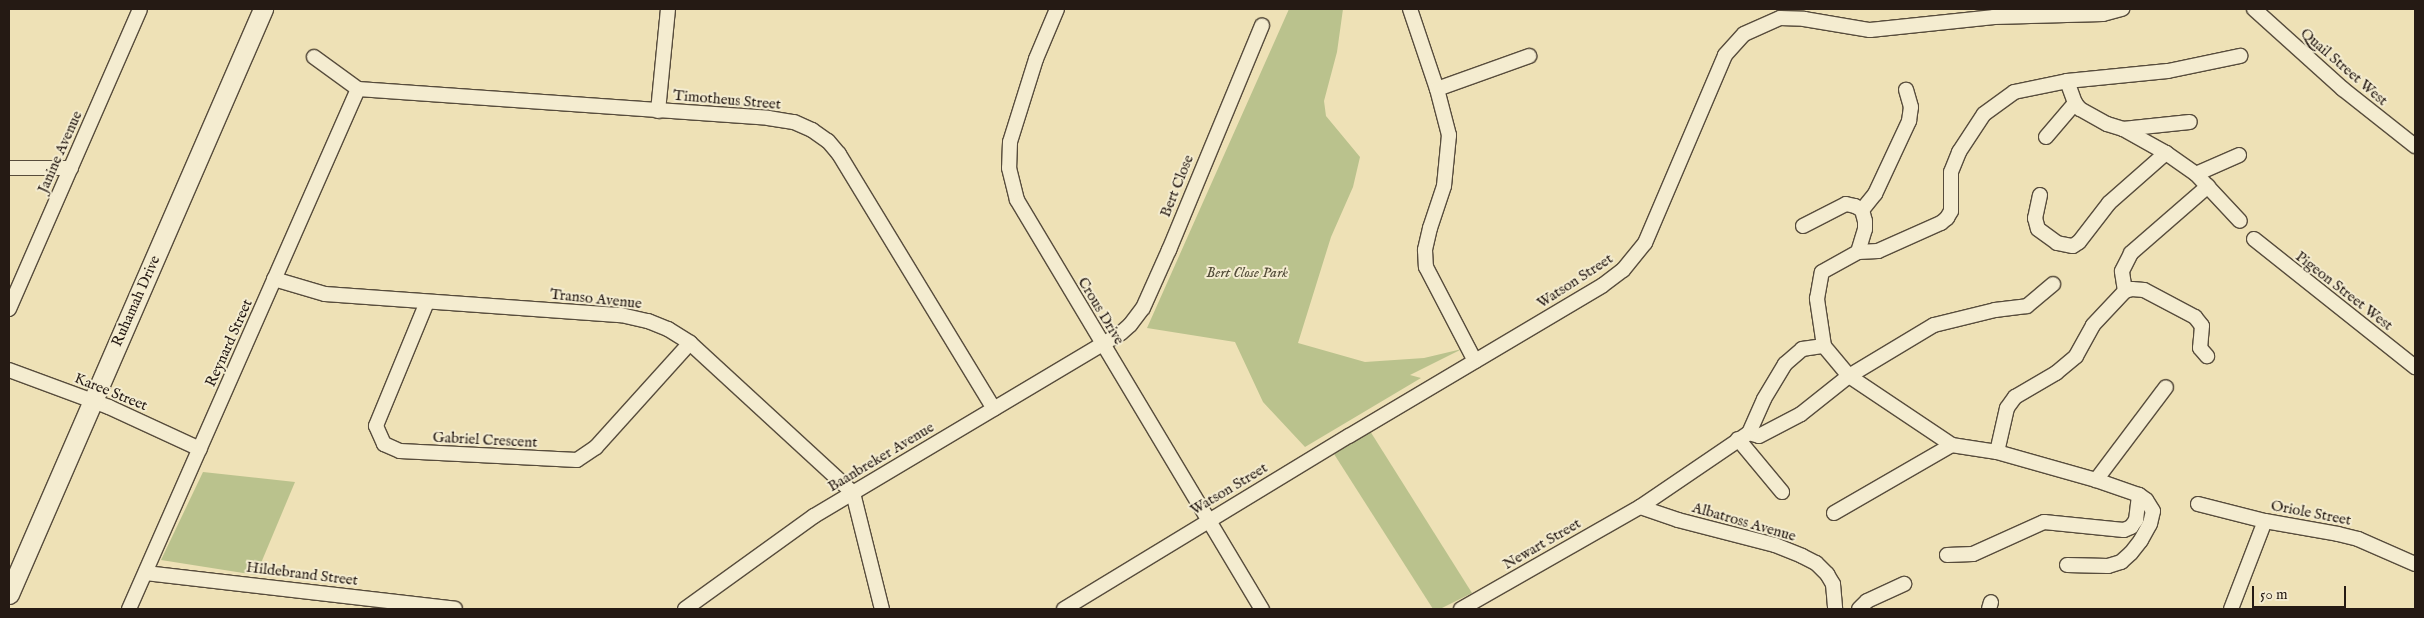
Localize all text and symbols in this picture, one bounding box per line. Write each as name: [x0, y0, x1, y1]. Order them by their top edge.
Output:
street label: Quail Street West: [2297, 24, 2391, 110]
street label: Timotheus Street: [672, 86, 782, 114]
street label: Janine Avenue: [34, 108, 86, 196]
street label: Bert Close: [1156, 152, 1198, 220]
street label: Pigeon Street West: [2292, 247, 2396, 335]
street label: Watson Street: [1534, 250, 1616, 312]
street label: Ruhamah Drive: [108, 253, 164, 349]
park label: Bert Close Park: [1206, 264, 1288, 282]
street label: Crous Drive: [1074, 274, 1128, 348]
street label: Transo Avenue: [549, 285, 643, 313]
street label: Reynard Street: [202, 296, 256, 390]
street label: Karee Street: [72, 369, 150, 415]
street label: Baanbreker Avenue: [825, 418, 937, 496]
street label: Gabriel Crescent: [432, 428, 538, 452]
street label: Watson Street: [1187, 459, 1271, 519]
street label: Oriole Street: [2269, 496, 2353, 530]
street label: Albatross Avenue: [1690, 499, 1798, 545]
street label: Newart Street: [1500, 514, 1584, 574]
street label: Hildebrand Street: [245, 558, 359, 590]
scale bar: [2254, 576, 2348, 608]
text: 50 m: [2260, 585, 2288, 604]

